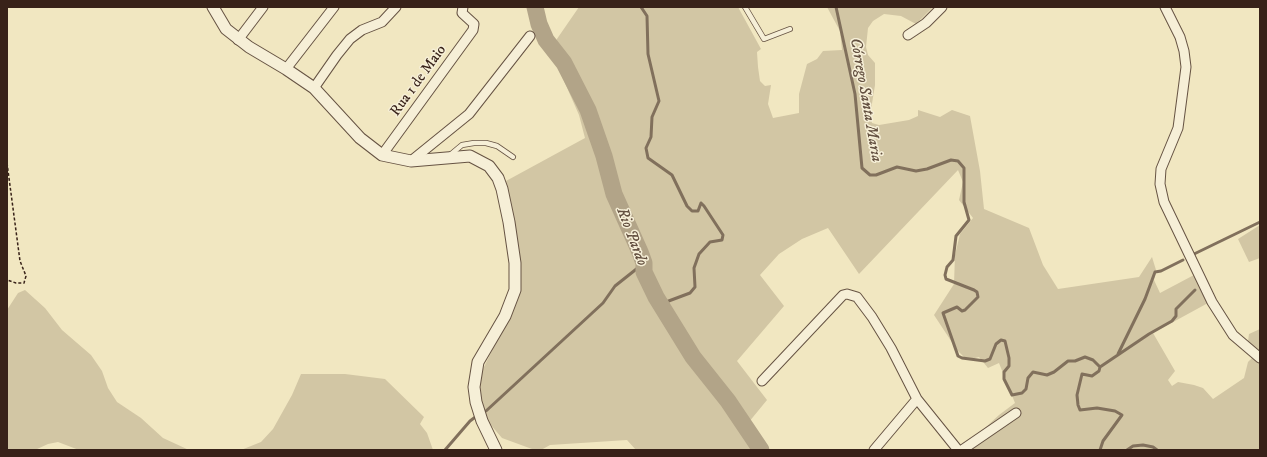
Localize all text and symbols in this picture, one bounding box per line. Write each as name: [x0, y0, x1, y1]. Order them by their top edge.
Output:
water label: Córrego Santa Maria: [845, 36, 885, 164]
street label: Rua 1 de Maio: [387, 42, 451, 120]
water label: Rio Pardo: [611, 205, 651, 269]

